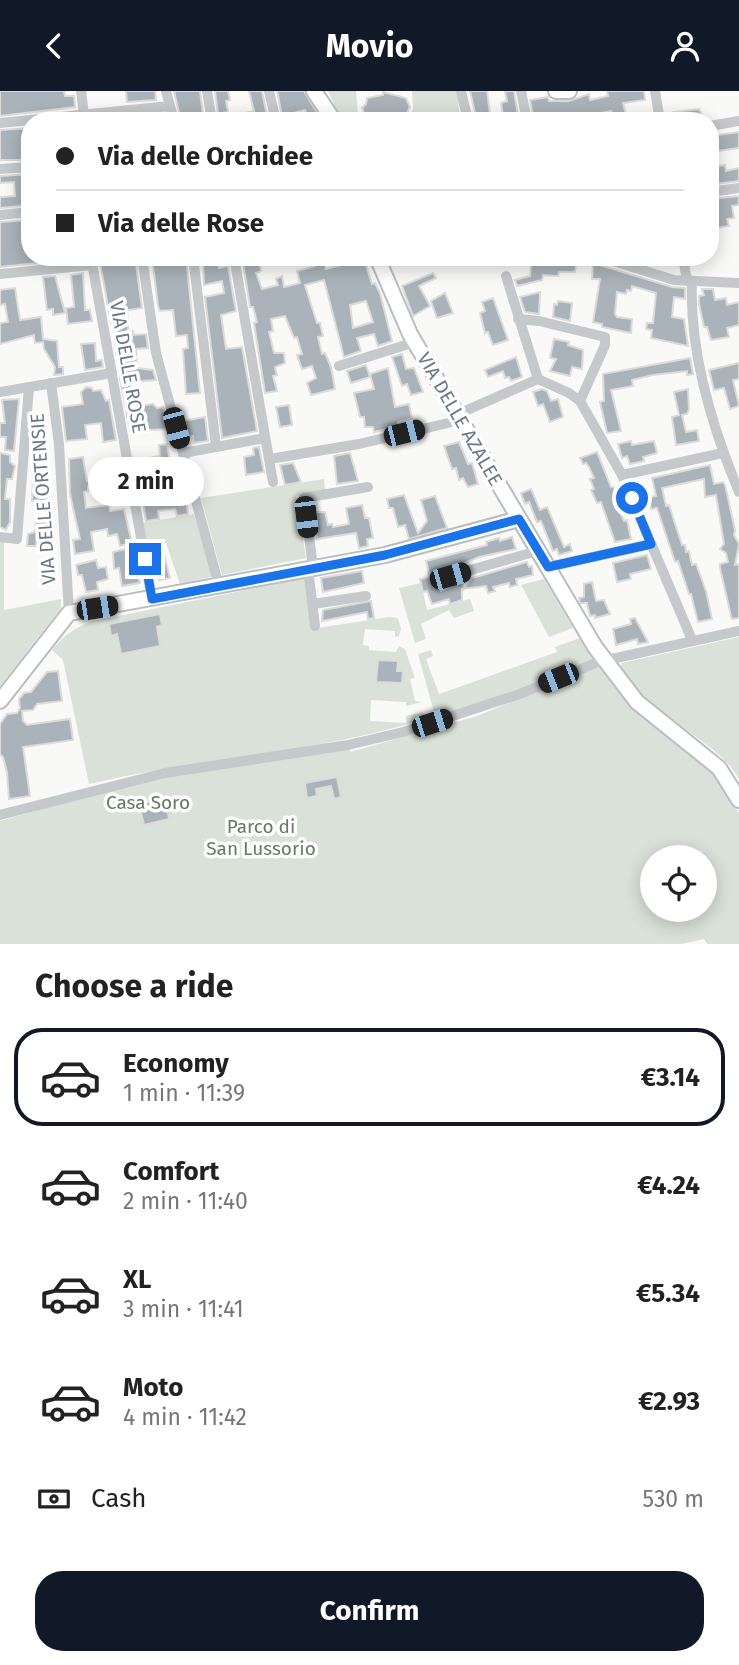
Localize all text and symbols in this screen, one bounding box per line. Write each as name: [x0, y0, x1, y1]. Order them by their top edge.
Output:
icon: back: [35, 27, 73, 65]
text: Movio: [326, 27, 413, 65]
icon: person: [666, 27, 704, 65]
text: Via delle Orchidee: [98, 141, 313, 172]
text: Via delle Rose: [98, 208, 264, 239]
street label: VIA DELLE ROSE: [105, 299, 151, 435]
street label: VIA DELLE AZALEE: [413, 348, 507, 490]
car: [161, 405, 192, 451]
street label: VIA DELLE ORTENSIE: [26, 412, 60, 586]
car: [382, 418, 427, 448]
callout: 2 min: [87, 457, 203, 507]
text: 2 min: [118, 467, 174, 495]
route start: [616, 482, 648, 514]
car: [294, 495, 319, 539]
route end: [129, 543, 161, 575]
car: [427, 560, 474, 592]
car: [75, 594, 120, 622]
car: [535, 660, 582, 696]
car: [409, 707, 456, 739]
park label: Casa Soro: [106, 791, 190, 814]
park label: Parco di San Lussorio: [206, 815, 316, 860]
map controls: [640, 845, 717, 922]
button: locate: [640, 845, 717, 922]
text: Choose a ride: [35, 967, 233, 1005]
icon: car: [39, 1046, 102, 1109]
text: Economy: [123, 1048, 229, 1079]
text: €3.14: [641, 1062, 700, 1093]
text: 1 min · 11:39: [123, 1079, 245, 1107]
icon: car: [39, 1154, 102, 1217]
text: Comfort: [123, 1156, 219, 1187]
text: €4.24: [637, 1170, 700, 1201]
text: 2 min · 11:40: [123, 1187, 248, 1215]
icon: car: [39, 1262, 102, 1325]
text: XL: [123, 1264, 151, 1295]
text: €5.34: [636, 1278, 700, 1309]
text: 3 min · 11:41: [123, 1295, 244, 1323]
icon: car: [39, 1370, 102, 1433]
text: Moto: [123, 1372, 183, 1403]
text: €2.93: [638, 1386, 700, 1417]
text: 4 min · 11:42: [123, 1403, 247, 1431]
icon: cash: [35, 1480, 73, 1518]
text: Cash: [91, 1483, 147, 1514]
text: 530 m: [643, 1485, 704, 1513]
button: Confirm: [35, 1571, 704, 1651]

